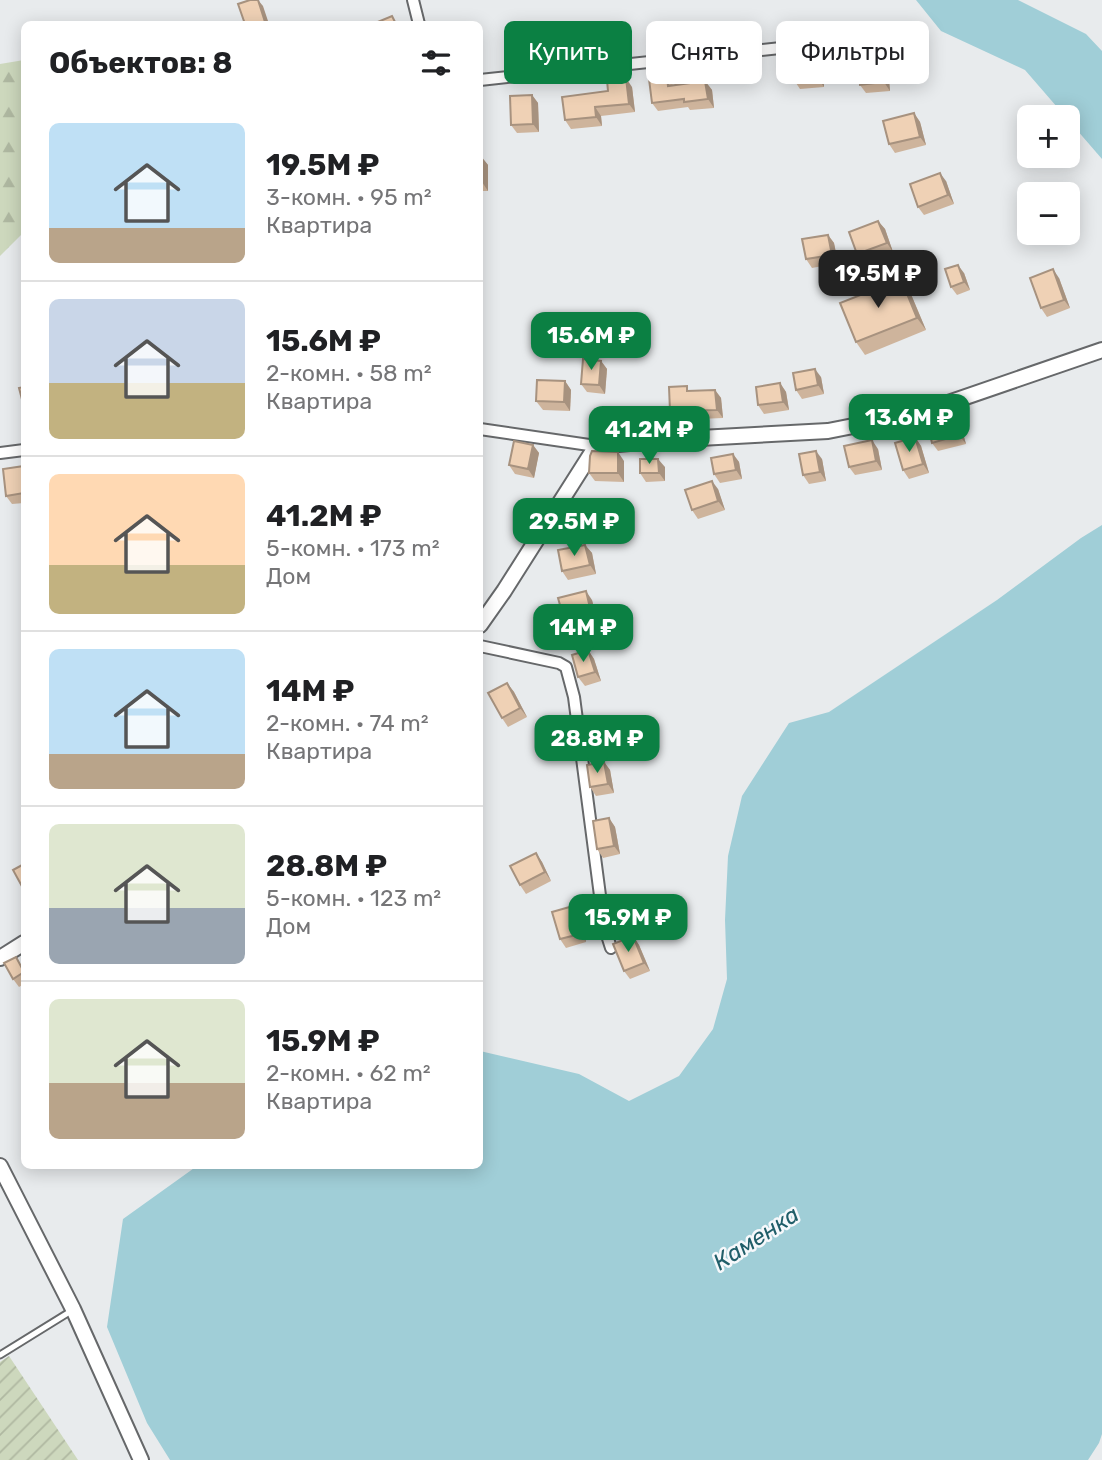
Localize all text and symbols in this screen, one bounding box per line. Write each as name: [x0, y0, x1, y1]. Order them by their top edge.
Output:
chip: Купить: [504, 21, 632, 84]
chip: Снять: [646, 21, 762, 84]
chip: Фильтры: [776, 21, 929, 84]
icon: filters: [417, 44, 455, 82]
text: Объектов: 8: [49, 45, 233, 81]
map controls: [1017, 105, 1080, 245]
button: +: [1017, 105, 1080, 168]
text: 19.5M ₽: [266, 147, 379, 183]
icon: home: [105, 151, 189, 235]
button: −: [1017, 182, 1080, 245]
text: 3-комн. · 95 m²: [266, 183, 432, 211]
text: Квартира: [266, 211, 372, 239]
pin: 19.5M ₽: [813, 250, 943, 310]
text: 19.5M ₽: [835, 259, 921, 287]
pin: 15.6M ₽: [526, 312, 656, 372]
text: 15.6M ₽: [547, 321, 635, 349]
text: 15.6M ₽: [266, 323, 381, 359]
icon: home: [105, 327, 189, 411]
text: 2-комн. · 58 m²: [266, 359, 432, 387]
text: Квартира: [266, 387, 372, 415]
pin: 13.6M ₽: [844, 394, 974, 454]
text: 13.6M ₽: [865, 403, 953, 431]
pin: 41.2M ₽: [584, 406, 714, 466]
text: 41.2M ₽: [605, 415, 693, 443]
text: 41.2M ₽: [266, 498, 382, 534]
pin: 29.5M ₽: [509, 498, 639, 558]
icon: home: [105, 502, 189, 586]
text: 29.5M ₽: [529, 507, 619, 535]
text: 5-комн. · 173 m²: [266, 534, 440, 562]
text: Дом: [266, 562, 311, 590]
pin: 14M ₽: [534, 604, 632, 664]
text: 14M ₽: [549, 613, 617, 641]
text: 14M ₽: [266, 673, 354, 709]
icon: home: [105, 677, 189, 761]
text: 2-комн. · 74 m²: [266, 709, 429, 737]
pin: 28.8M ₽: [532, 716, 662, 775]
text: 28.8M ₽: [551, 724, 643, 752]
text: Квартира: [266, 737, 372, 765]
text: 28.8M ₽: [266, 848, 387, 884]
icon: home: [105, 852, 189, 936]
text: 5-комн. · 123 m²: [266, 884, 441, 912]
pin: 15.9M ₽: [563, 894, 693, 954]
text: 15.9M ₽: [584, 903, 672, 931]
text: Дом: [266, 912, 311, 940]
text: 15.9M ₽: [266, 1023, 380, 1059]
icon: home: [105, 1027, 189, 1111]
text: 2-комн. · 62 m²: [266, 1059, 431, 1087]
text: Квартира: [266, 1087, 372, 1115]
water label: Каменка: [708, 1200, 804, 1276]

